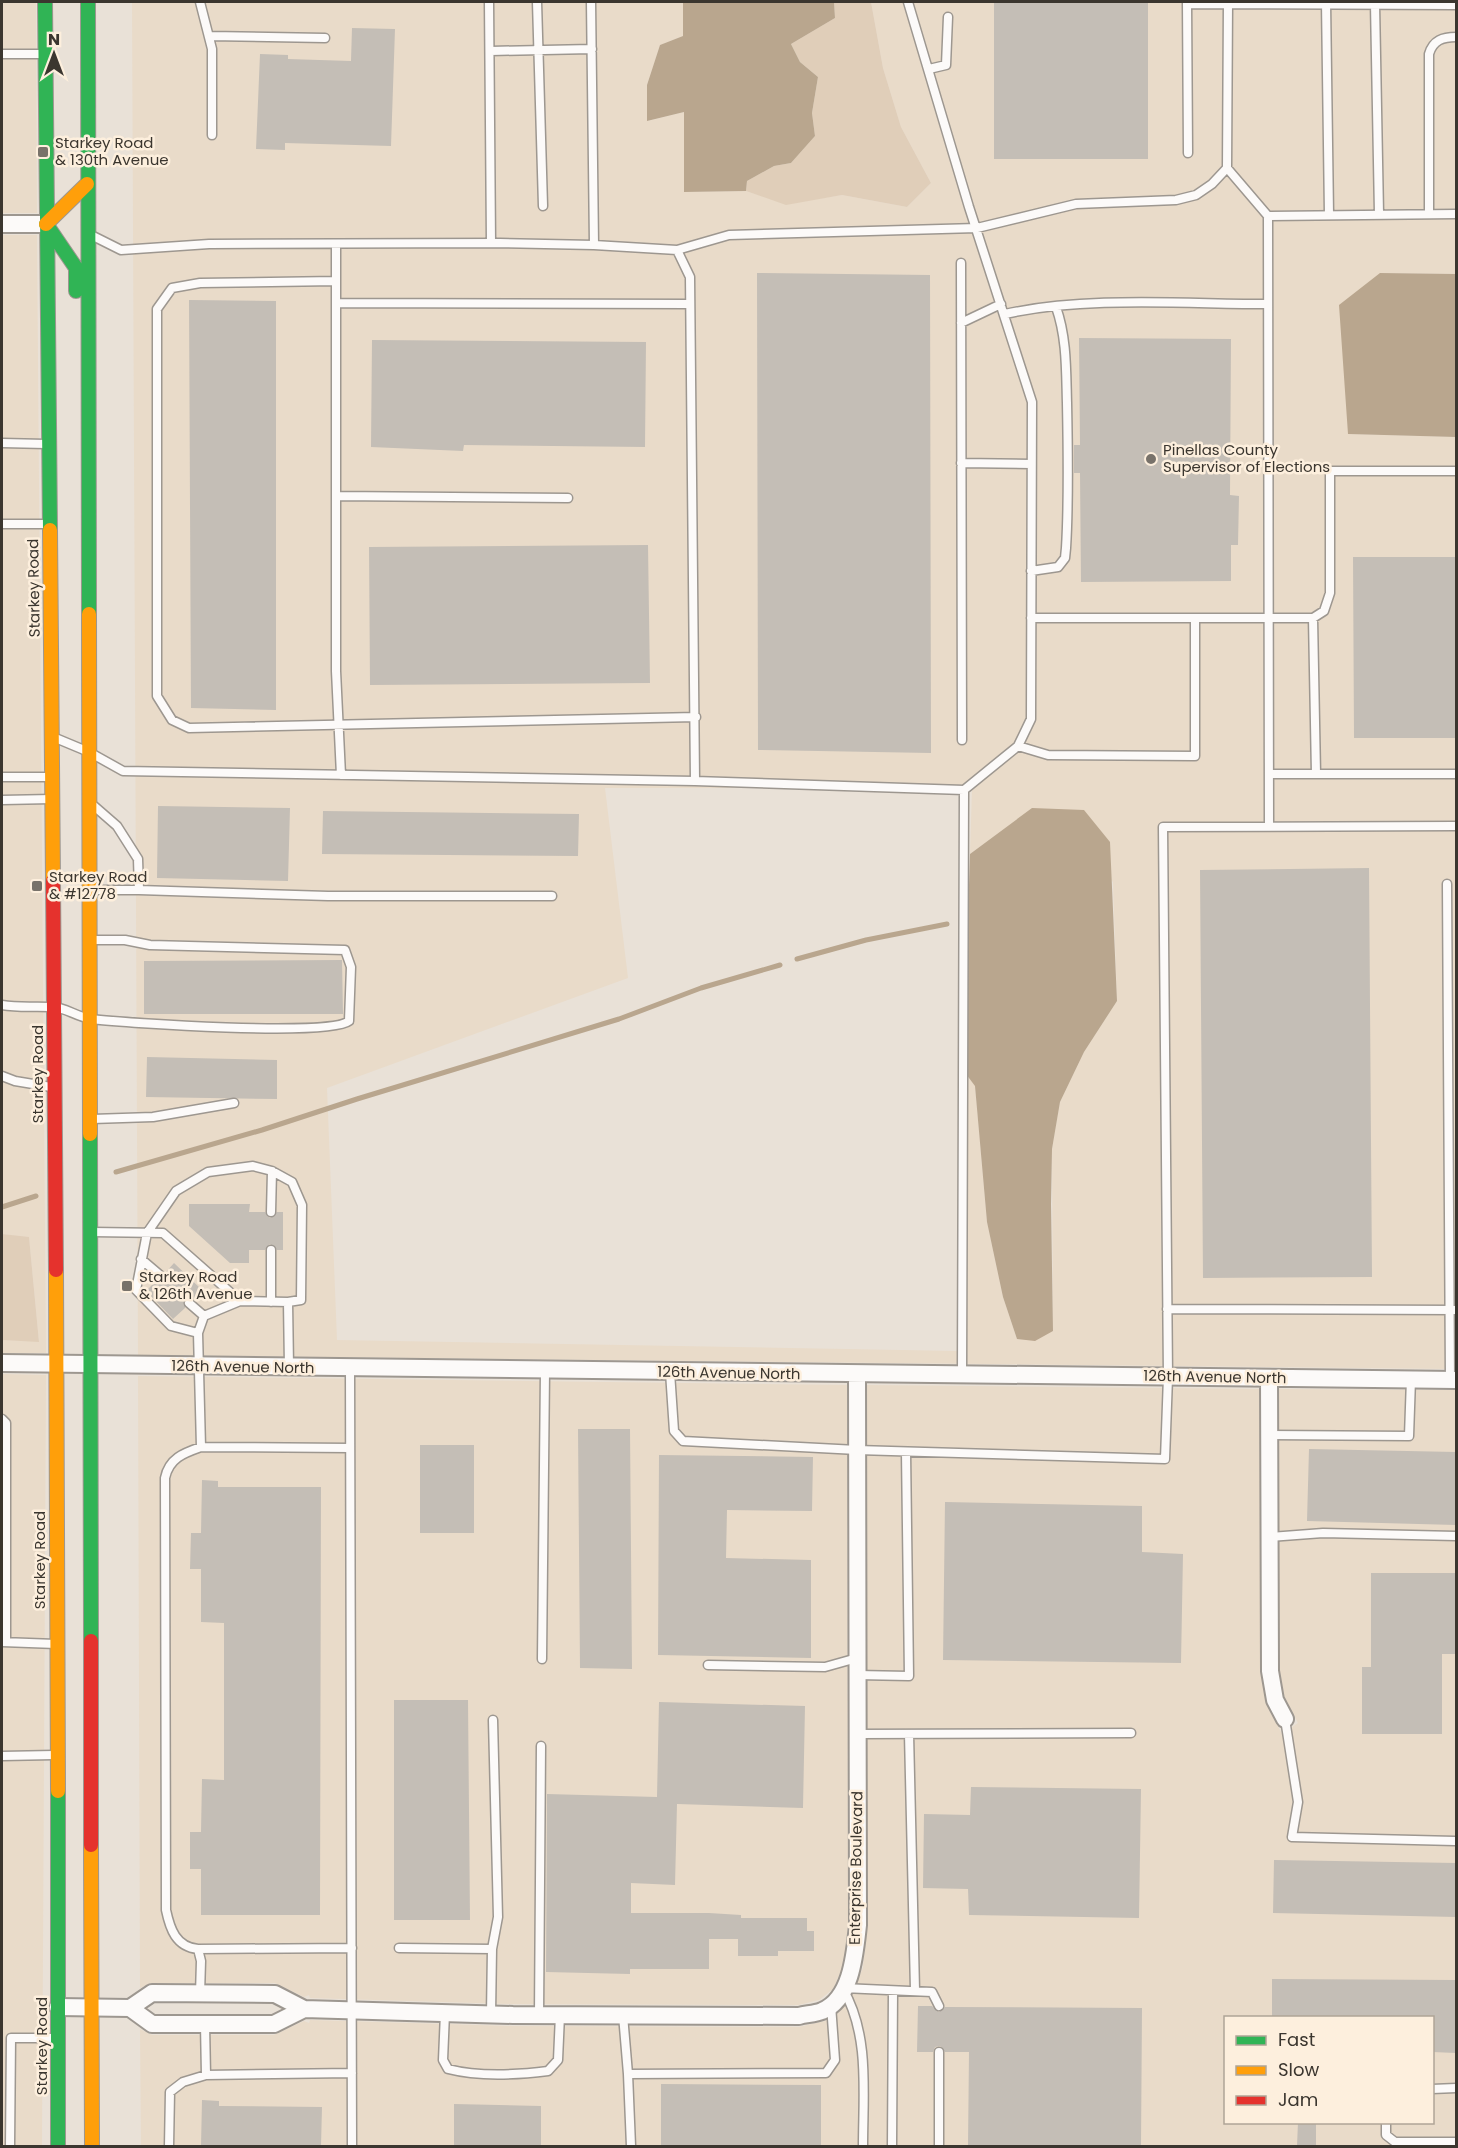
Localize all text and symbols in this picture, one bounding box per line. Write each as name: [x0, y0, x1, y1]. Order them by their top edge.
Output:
north arrow: [24, 24, 84, 84]
text: N: [48, 28, 60, 51]
place label: Starkey Road & 130th Avenue: [55, 132, 169, 170]
marker: Starkey Road & 130th Avenue: [36, 145, 50, 159]
place label: Pinellas County Supervisor of Elections: [1163, 439, 1330, 477]
marker: Pinellas County Supervisor of Elections: [1144, 452, 1158, 466]
street label: Starkey Road: [22, 539, 45, 637]
place label: Starkey Road & #12778: [49, 866, 147, 904]
marker: Starkey Road & #12778: [30, 879, 44, 893]
street label: Starkey Road: [27, 1025, 48, 1123]
place label: Starkey Road & 126th Avenue: [139, 1266, 252, 1304]
marker: Starkey Road & 126th Avenue: [120, 1279, 134, 1293]
street label: 126th Avenue North: [171, 1355, 315, 1378]
street label: 126th Avenue North: [657, 1361, 801, 1384]
street label: 126th Avenue North: [1143, 1365, 1287, 1388]
street label: Starkey Road: [29, 1511, 50, 1609]
street label: Enterprise Boulevard: [844, 1791, 867, 1945]
street label: Starkey Road: [31, 1997, 52, 2095]
legend: [1224, 2016, 1434, 2124]
text: Fast: [1278, 2027, 1315, 2052]
text: Slow: [1278, 2057, 1320, 2082]
text: Jam: [1278, 2087, 1318, 2112]

